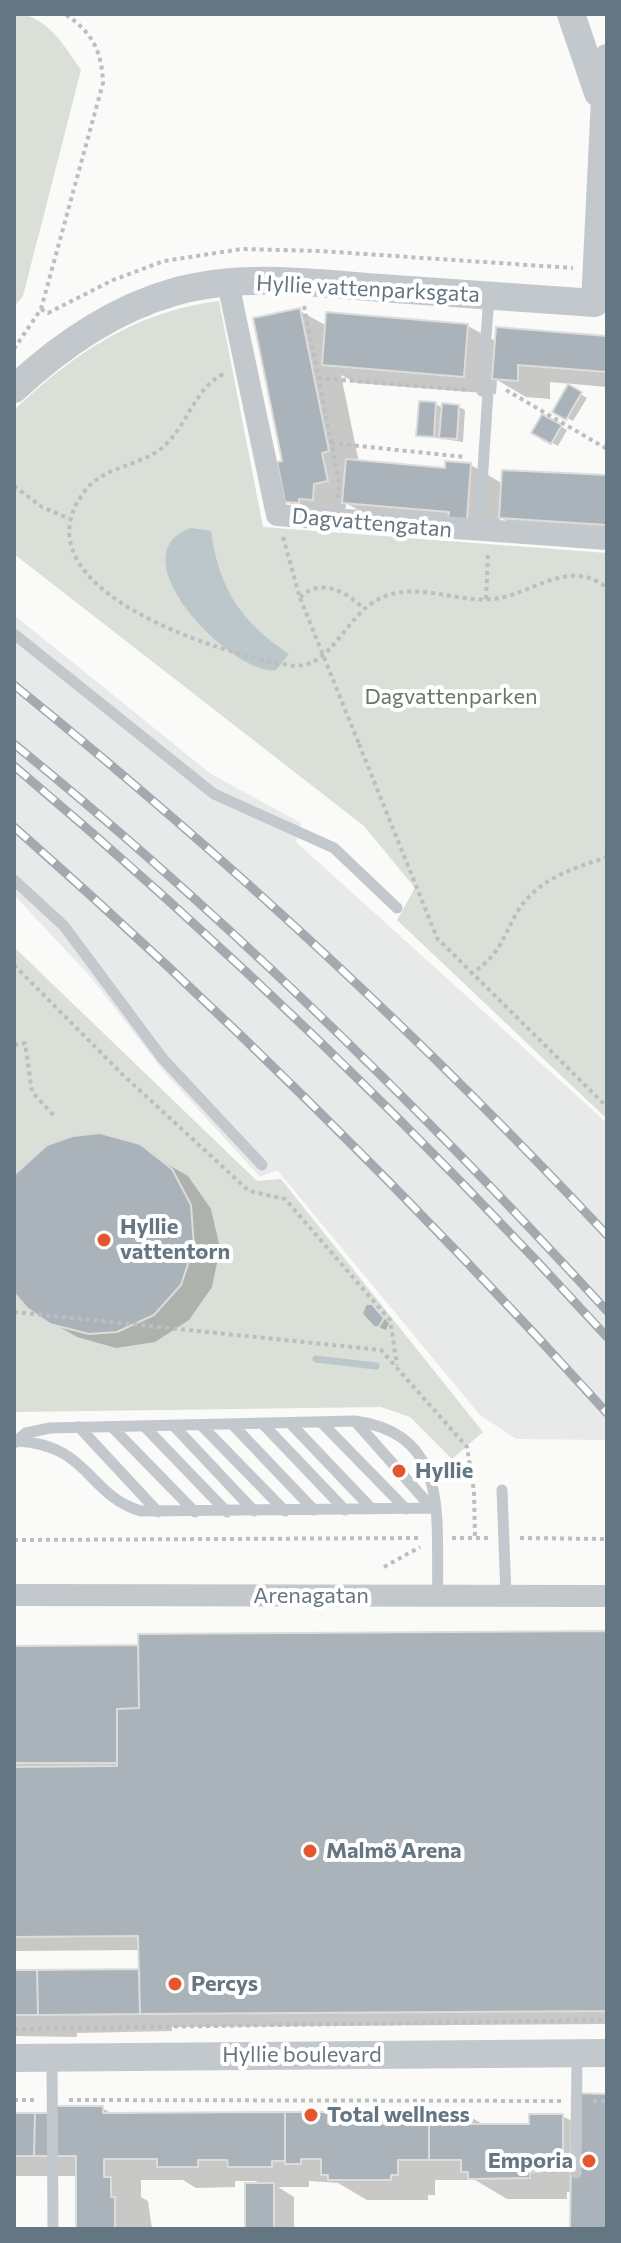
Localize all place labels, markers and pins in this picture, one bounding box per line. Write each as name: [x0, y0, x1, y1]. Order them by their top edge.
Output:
place label: Hyllie vattentorn: [120, 1214, 230, 1266]
marker: Hyllie vattentorn: [95, 1231, 113, 1249]
place label: Hyllie: [415, 1458, 473, 1484]
marker: Hyllie: [390, 1462, 408, 1480]
place label: Malmö Arena: [326, 1838, 462, 1864]
marker: Malmö Arena: [301, 1842, 319, 1860]
place label: Percys: [191, 1971, 258, 1997]
marker: Percys: [166, 1975, 184, 1993]
place label: Total wellness: [327, 2102, 470, 2128]
marker: Total wellness: [302, 2106, 320, 2124]
place label: Emporia: [488, 2148, 573, 2174]
marker: Emporia: [580, 2152, 598, 2170]

